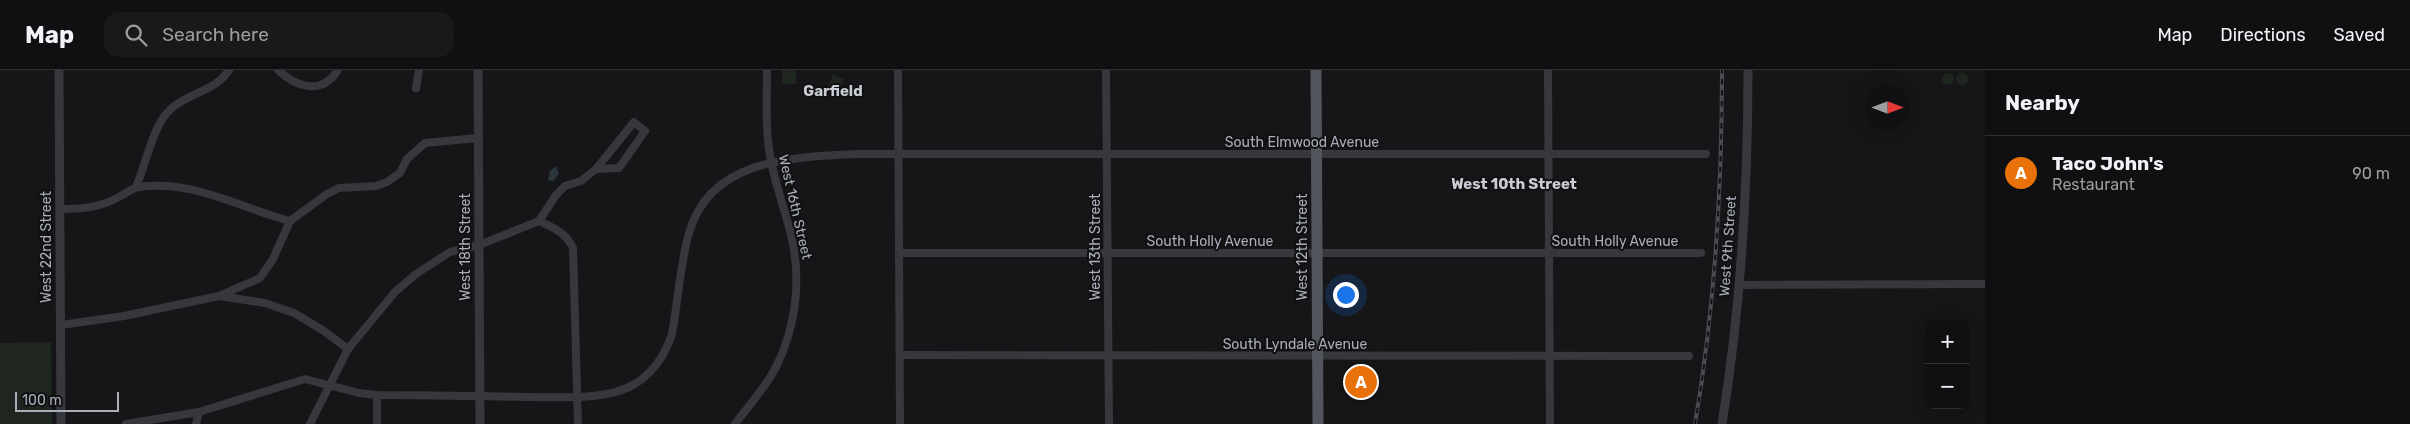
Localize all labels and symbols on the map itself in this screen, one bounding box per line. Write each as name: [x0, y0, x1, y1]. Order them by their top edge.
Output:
district label: Garfield: [803, 82, 863, 100]
north arrow: [1865, 85, 1910, 130]
street label: South Elmwood Avenue: [1225, 134, 1379, 151]
street label: West 16th Street: [775, 153, 815, 262]
district label: West 10th Street: [1451, 175, 1577, 193]
street label: West 22nd Street: [38, 191, 55, 303]
street label: West 18th Street: [457, 193, 474, 301]
street label: West 13th Street: [1087, 193, 1104, 301]
street label: West 12th Street: [1294, 193, 1311, 300]
street label: West 9th Street: [1716, 195, 1740, 297]
street label: South Holly Avenue: [1147, 233, 1274, 250]
street label: South Holly Avenue: [1552, 233, 1679, 250]
your location: [1333, 282, 1359, 308]
street label: South Lyndale Avenue: [1223, 336, 1368, 353]
pin: A: [1345, 363, 1377, 401]
scale bar: [15, 389, 119, 412]

